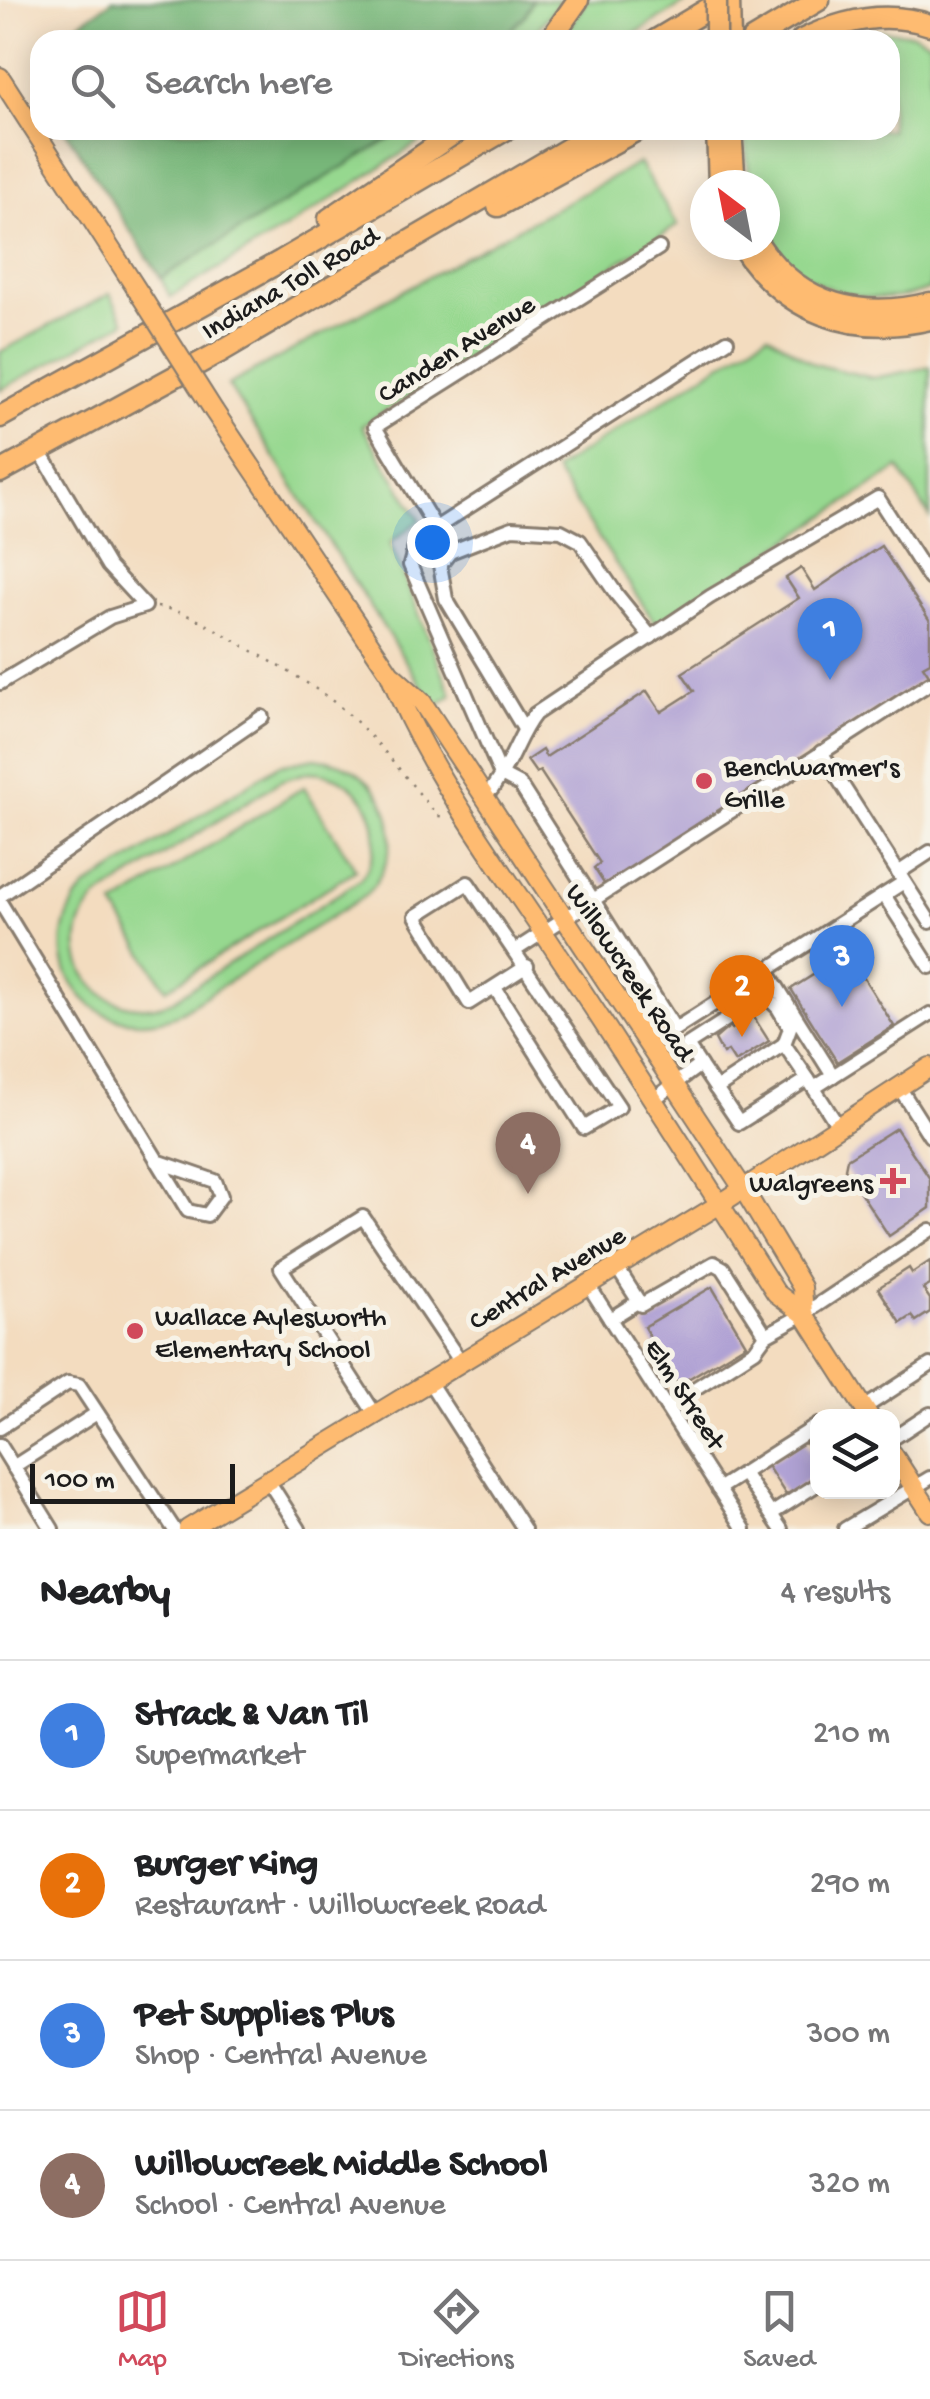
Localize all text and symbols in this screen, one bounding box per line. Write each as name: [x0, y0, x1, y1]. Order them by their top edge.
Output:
search box: [30, 30, 900, 140]
icon: search: [65, 58, 120, 113]
text: Search here: [145, 63, 332, 107]
north arrow: [690, 170, 780, 260]
street label: Indiana Toll Road: [197, 220, 388, 349]
street label: Canden Avenue: [373, 289, 542, 412]
your location: [407, 517, 458, 568]
pin: 1: [798, 598, 862, 680]
place label: Benchwarmer's Grille: [723, 753, 900, 818]
marker: Benchwarmer's Grille: [693, 770, 715, 792]
street label: Willowcreek Road: [557, 878, 701, 1071]
pin: 3: [810, 924, 874, 1007]
pin: 2: [710, 954, 774, 1037]
pin: 4: [496, 1112, 560, 1194]
place label: Walgreens: [749, 1169, 874, 1202]
marker: Walgreens: [882, 1170, 904, 1192]
street label: Central Avenue: [464, 1220, 633, 1340]
place label: Wallace Aylesworth Elementary School: [155, 1303, 387, 1368]
marker: Wallace Aylesworth Elementary School: [124, 1320, 146, 1342]
street label: Elm Street: [635, 1334, 732, 1459]
map controls: [810, 1409, 900, 1499]
button: layers: [810, 1409, 900, 1499]
scale bar: [30, 1459, 235, 1504]
text: 100 m: [45, 1465, 115, 1498]
text: Nearby: [40, 1570, 170, 1619]
text: 4 results: [781, 1575, 890, 1613]
text: Strack & Van Til: [135, 1694, 369, 1738]
text: 1: [66, 1716, 79, 1754]
text: 210 m: [813, 1716, 890, 1754]
text: Supermarket: [135, 1738, 304, 1776]
text: Burger King: [135, 1844, 318, 1888]
text: 2: [65, 1866, 80, 1904]
text: 290 m: [810, 1866, 890, 1904]
text: Restaurant · Willowcreek Road: [135, 1888, 545, 1926]
text: Pet Supplies Plus: [135, 1994, 393, 2038]
text: 3: [64, 2016, 81, 2054]
text: 300 m: [807, 2016, 890, 2054]
text: Shop · Central Avenue: [135, 2038, 427, 2076]
text: Willowcreek Middle School: [135, 2144, 548, 2188]
text: 4: [65, 2166, 80, 2204]
text: 320 m: [809, 2166, 890, 2204]
text: School · Central Avenue: [135, 2188, 445, 2226]
tab: Map: [115, 2284, 170, 2377]
tab: Directions: [400, 2284, 514, 2377]
tab: Saved: [743, 2284, 815, 2377]

